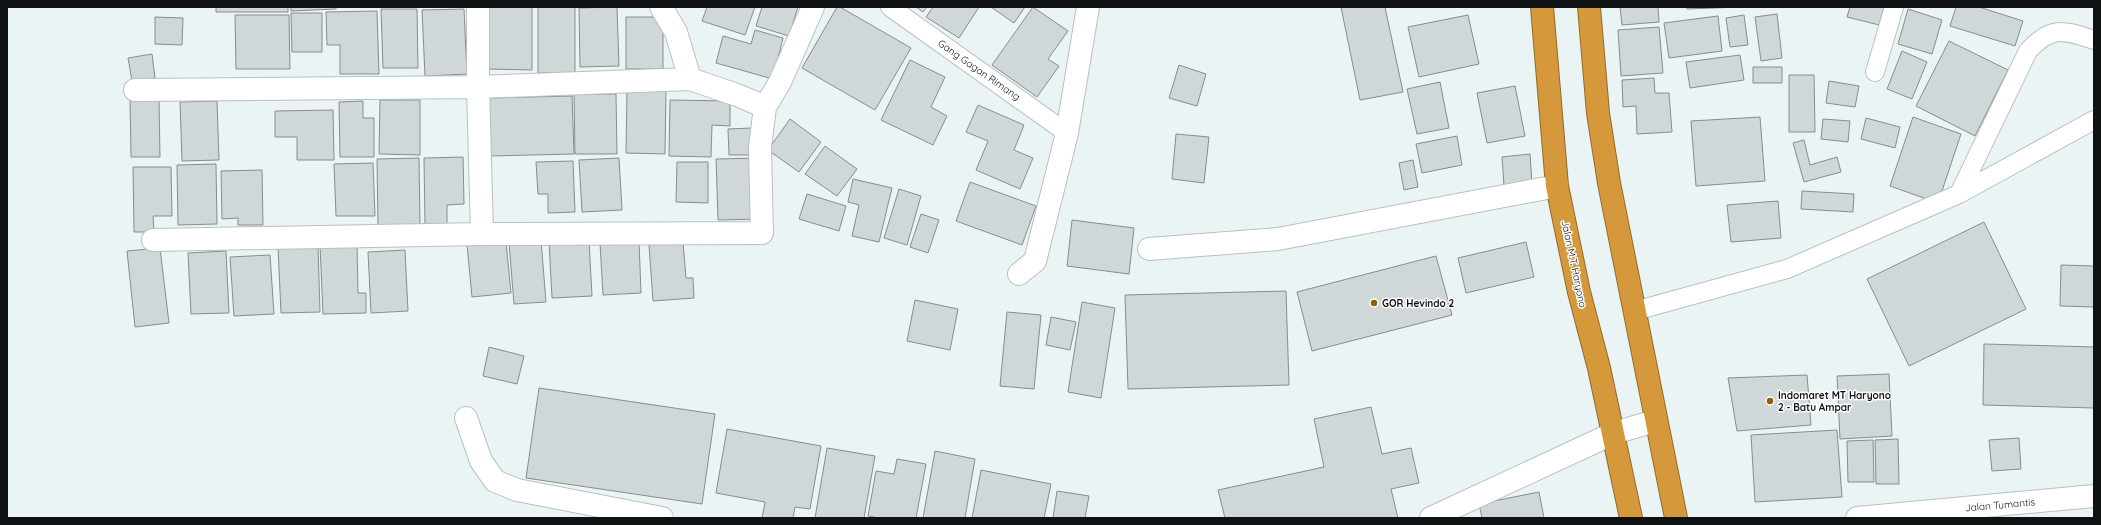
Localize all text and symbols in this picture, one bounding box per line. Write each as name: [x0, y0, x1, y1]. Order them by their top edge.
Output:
street label: Gang Gagan Rimang: [935, 37, 1023, 103]
street label: Jalan M.T. Haryono: [1558, 219, 1590, 309]
place label: GOR Hevindo 2: [1382, 297, 1455, 310]
marker: GOR Hevindo 2: [1369, 298, 1379, 308]
place label: Indomaret MT Haryono 2 - Batu Ampar: [1778, 389, 1891, 414]
marker: Indomaret MT Haryono 2 - Batu Ampar: [1765, 396, 1775, 406]
street label: Jalan Tumantis: [1964, 495, 2036, 515]

